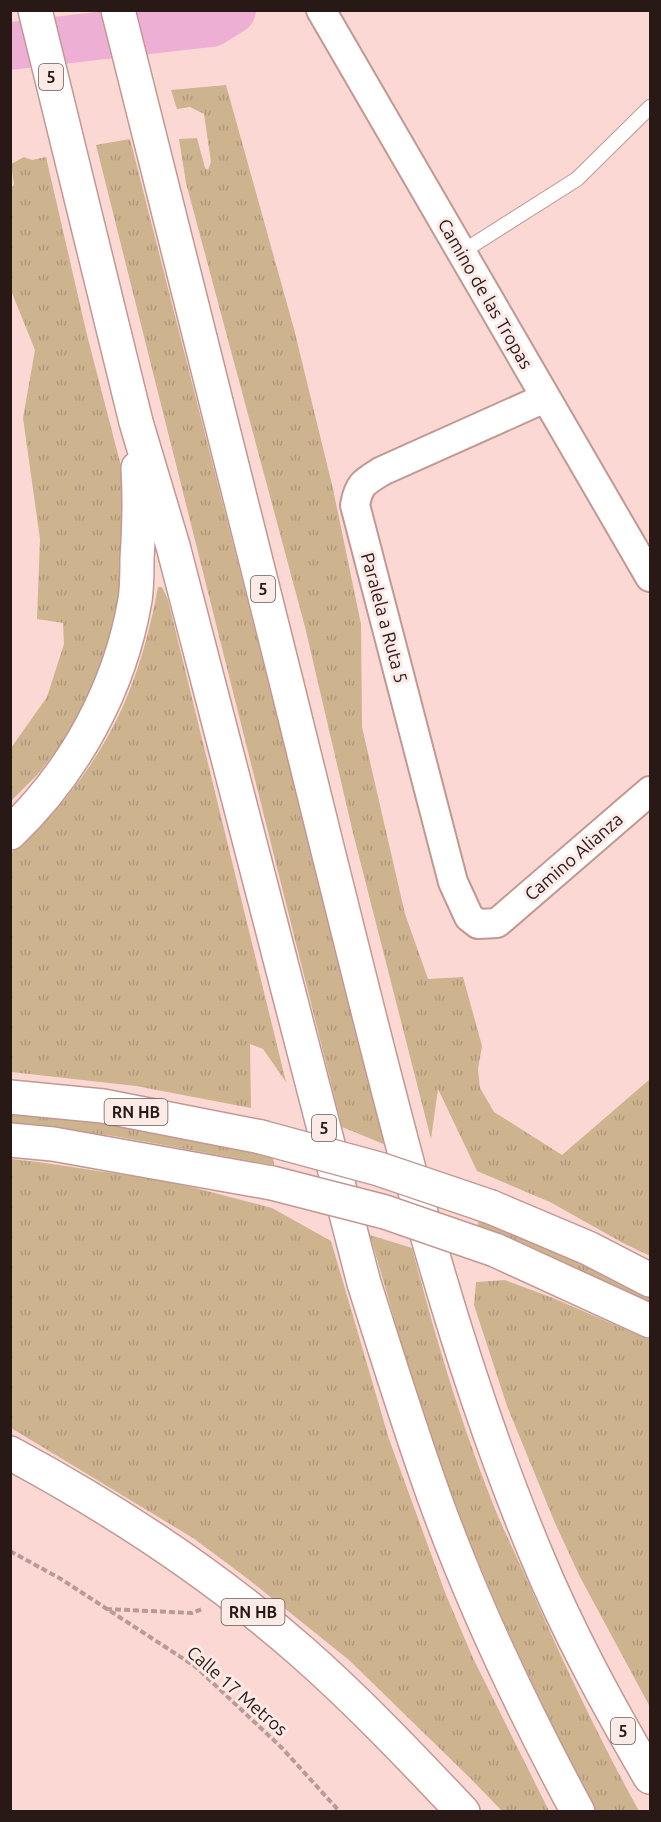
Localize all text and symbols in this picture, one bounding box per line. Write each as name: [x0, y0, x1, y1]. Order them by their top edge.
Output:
road number: 5: [39, 64, 63, 90]
street label: Camino de las Tropas: [435, 215, 537, 372]
street label: Paralela a Ruta 5: [358, 550, 412, 685]
road number: 5: [251, 576, 275, 602]
street label: Camino Alianza: [520, 808, 626, 904]
road number: RN HB: [104, 1099, 168, 1125]
road number: 5: [312, 1115, 336, 1141]
road number: RN HB: [222, 1599, 284, 1625]
street label: Calle 17 Metros: [184, 1641, 292, 1739]
road number: 5: [611, 1718, 635, 1744]

